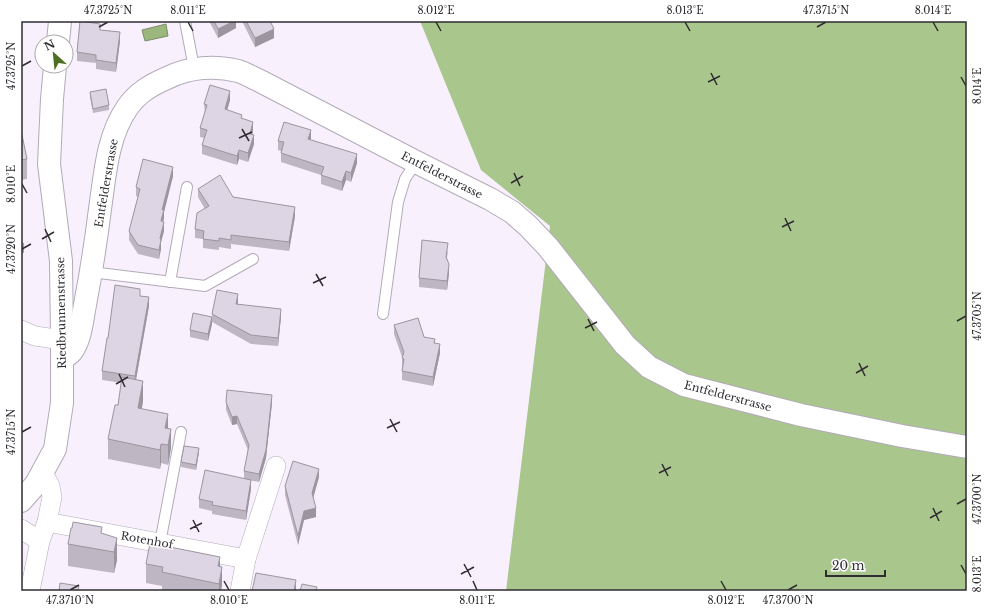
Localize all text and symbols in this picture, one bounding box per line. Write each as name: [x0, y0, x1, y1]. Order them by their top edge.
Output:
text: 47.3725°N: [84, 4, 132, 17]
text: 8.011°E: [170, 4, 206, 17]
text: 8.012°E: [418, 4, 454, 17]
text: 8.013°E: [667, 4, 703, 17]
text: 47.3715°N: [803, 4, 849, 17]
text: 8.014°E: [915, 4, 951, 17]
north arrow: [34, 34, 74, 74]
text: N: [42, 36, 58, 54]
text: 47.3725°N: [5, 42, 18, 90]
text: 8.014°E: [971, 68, 984, 104]
street label: Entfelderstrasse: [91, 138, 121, 228]
street label: Entfelderstrasse: [399, 148, 485, 202]
text: 8.010°E: [5, 165, 18, 203]
text: 47.3720°N: [5, 224, 18, 274]
street label: Riedbrunnenstrasse: [53, 257, 69, 369]
text: 47.3705°N: [971, 291, 984, 341]
street label: Entfelderstrasse: [683, 378, 773, 414]
text: 47.3715°N: [5, 409, 18, 455]
text: 47.3700°N: [971, 474, 984, 524]
street label: Rotenhof: [120, 528, 176, 552]
scale bar: [826, 552, 885, 578]
text: 8.013°E: [971, 556, 984, 592]
text: 20 m: [832, 558, 864, 573]
text: 47.3710°N: [46, 594, 94, 607]
text: 8.010°E: [210, 594, 248, 607]
text: 8.011°E: [459, 594, 495, 607]
text: 8.012°E: [708, 594, 744, 607]
text: 47.3700°N: [763, 594, 813, 607]

